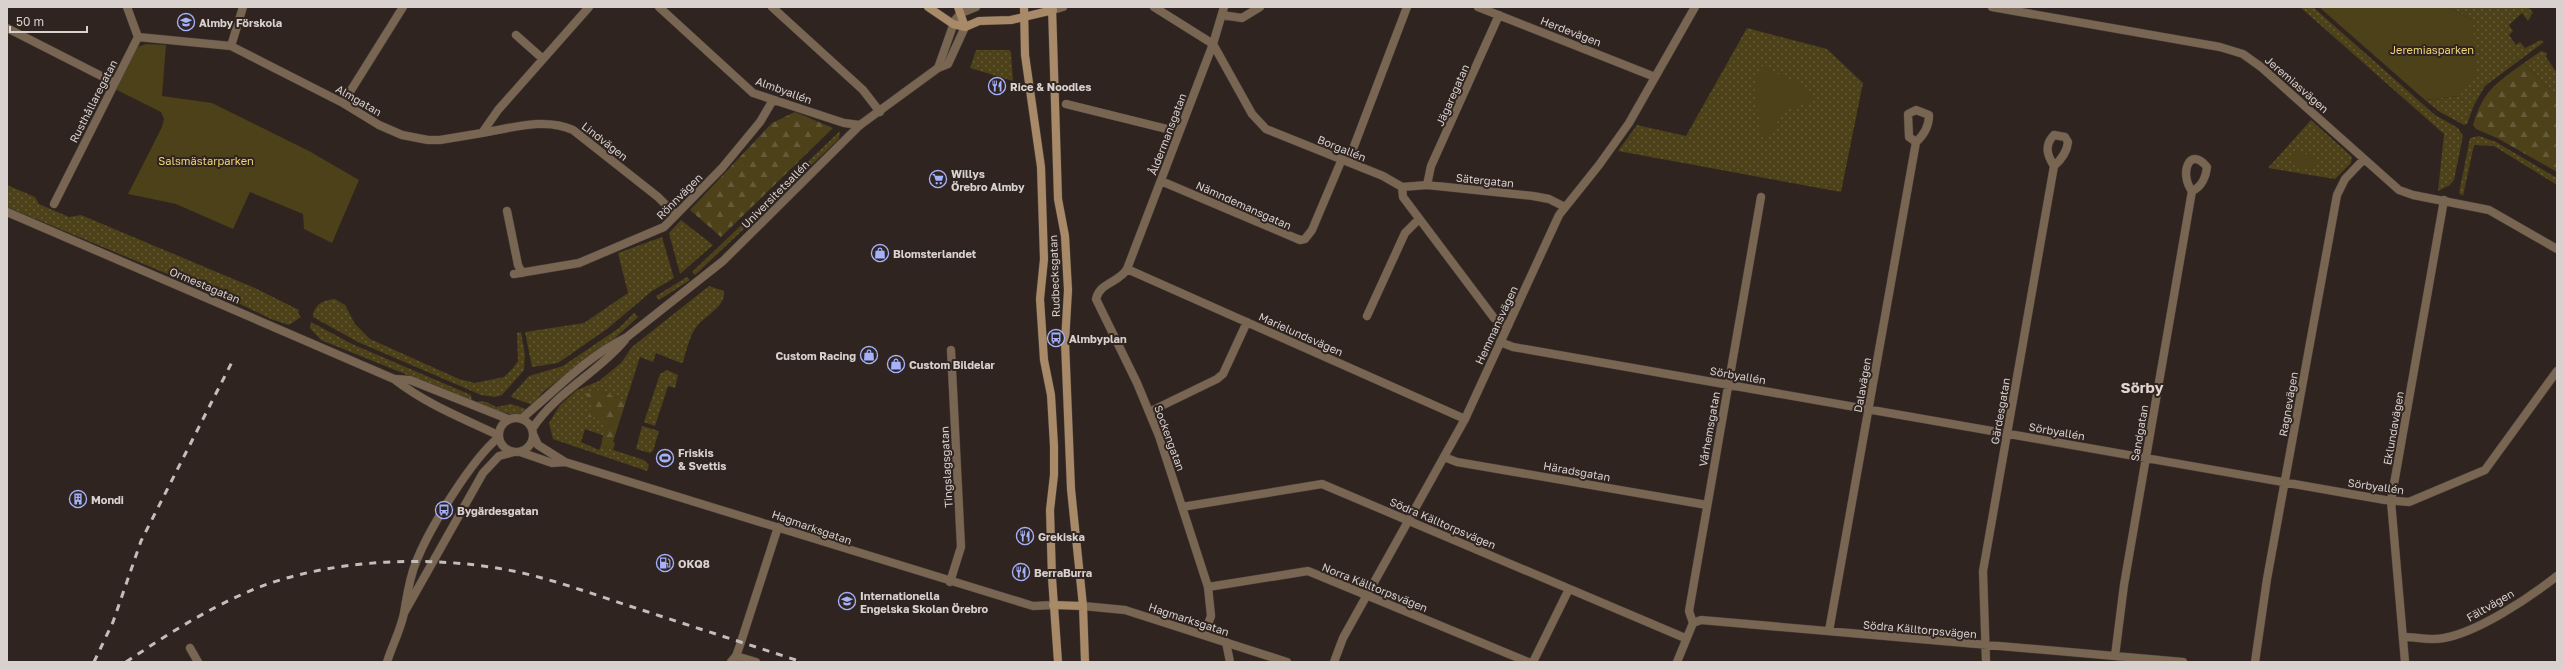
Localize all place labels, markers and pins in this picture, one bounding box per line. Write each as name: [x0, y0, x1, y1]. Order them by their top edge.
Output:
school or university icon: Almby Förskola: [176, 12, 196, 32]
place label: Almby Förskola: [199, 16, 282, 29]
restaurant icon: Rice & Noodles: [987, 76, 1007, 96]
place label: Rice & Noodles: [1010, 80, 1091, 93]
place label: Willys Örebro Almby: [951, 167, 1025, 193]
supermarket icon: Willys Örebro Almby: [928, 169, 948, 189]
shop icon: Blomsterlandet: [870, 243, 890, 263]
place label: Blomsterlandet: [893, 247, 977, 260]
bus stop icon: Almbyplan: [1046, 328, 1066, 348]
place label: Almbyplan: [1069, 332, 1127, 345]
shop icon: Custom Racing: [859, 345, 879, 365]
place label: Custom Racing: [776, 349, 856, 362]
shop icon: Custom Bildelar: [886, 354, 906, 374]
place label: Custom Bildelar: [909, 358, 996, 371]
place label: Friskis & Svettis: [678, 446, 727, 472]
sports icon: Friskis & Svettis: [655, 448, 675, 468]
building icon: Mondi: [68, 489, 88, 509]
place label: Mondi: [91, 493, 124, 506]
bus stop icon: Bygärdesgatan: [434, 500, 454, 520]
place label: Bygärdesgatan: [457, 504, 539, 517]
restaurant icon: Grekiska: [1015, 526, 1035, 546]
place label: Grekiska: [1038, 530, 1085, 543]
fuel station icon: OKQ8: [655, 553, 675, 573]
place label: OKQ8: [678, 557, 710, 570]
restaurant icon: BerraBurra: [1011, 562, 1031, 582]
place label: BerraBurra: [1034, 566, 1092, 579]
place label: Internationella Engelska Skolan Örebro: [860, 589, 989, 615]
school or university icon: Internationella Engelska Skolan Örebro: [837, 591, 857, 611]

